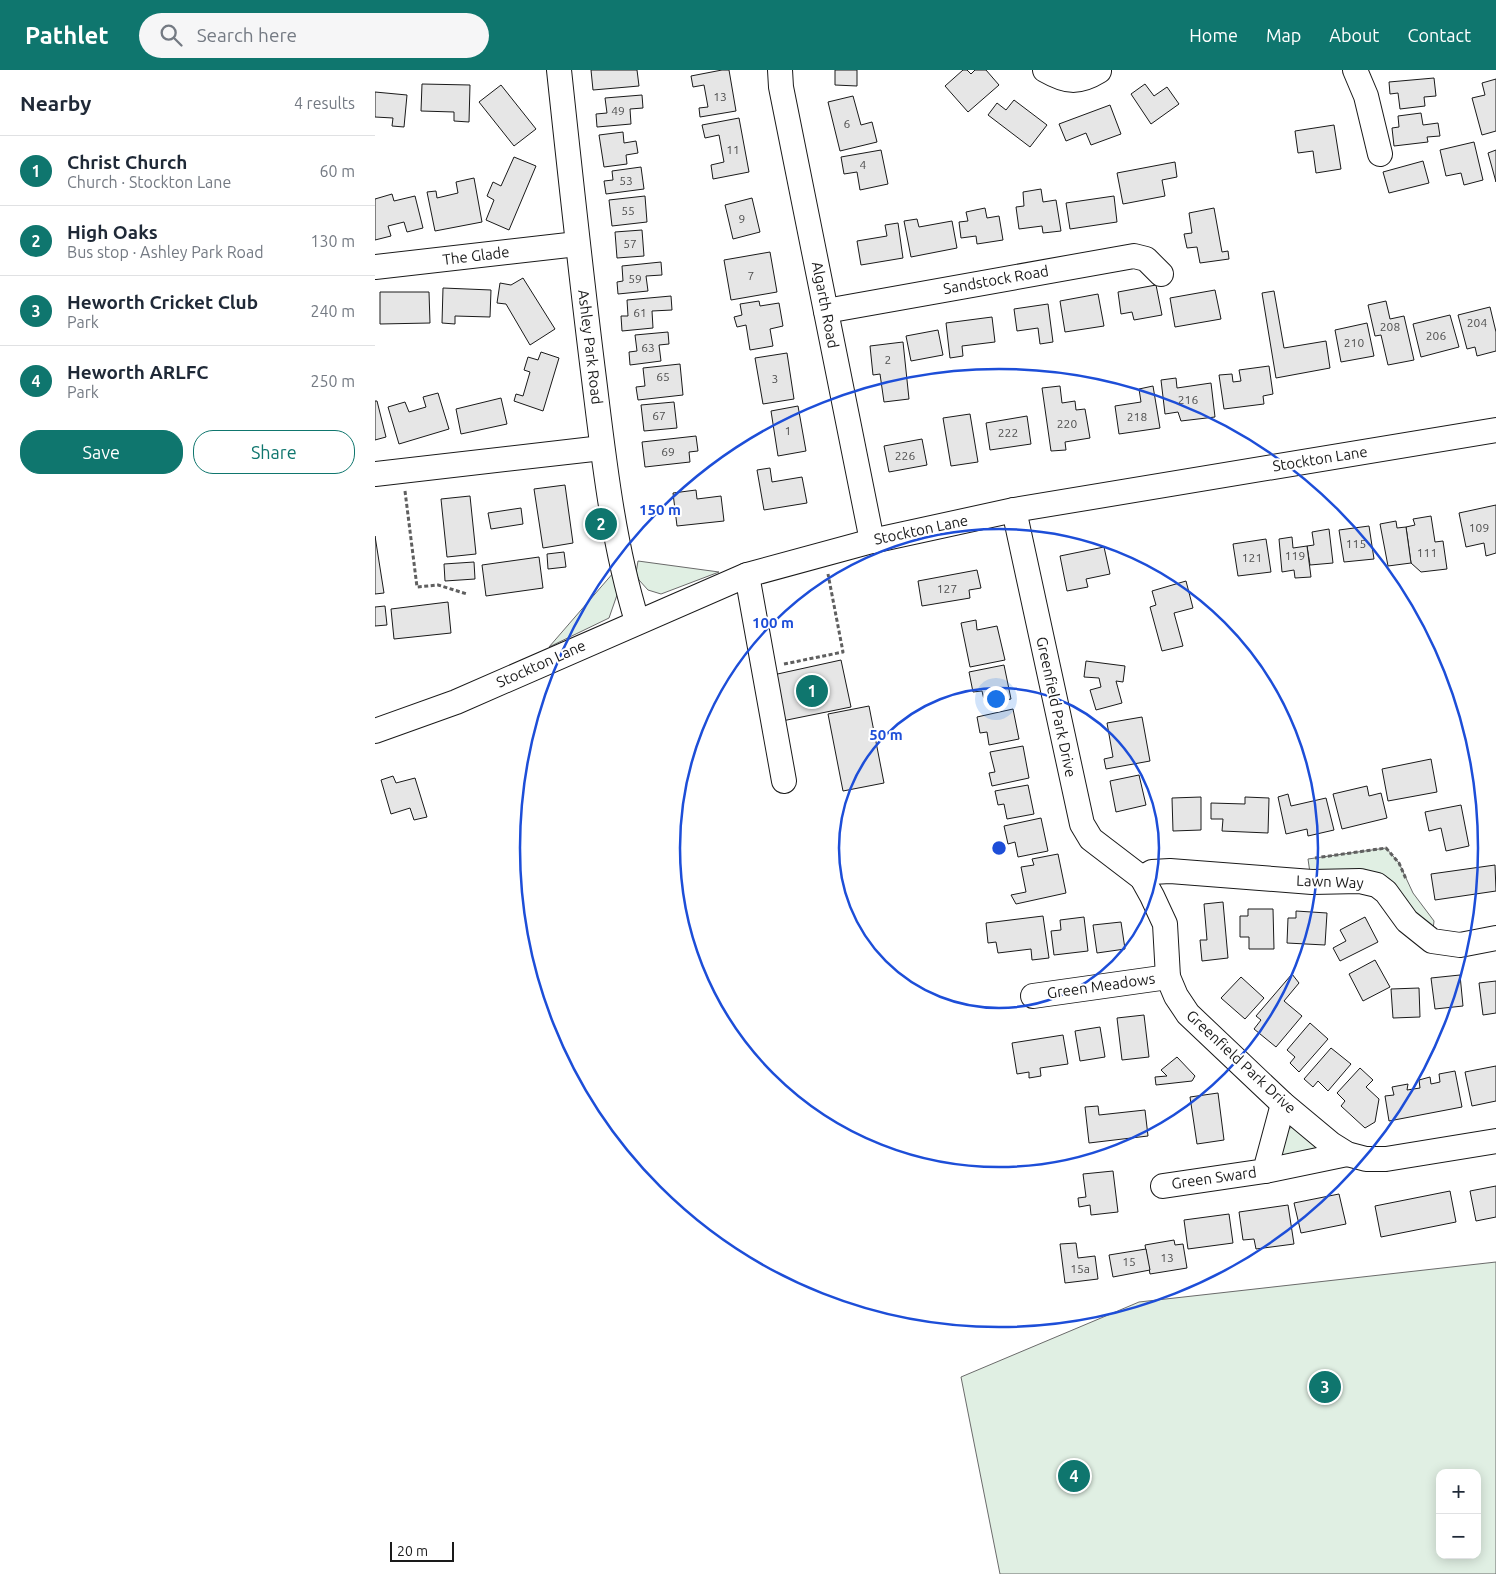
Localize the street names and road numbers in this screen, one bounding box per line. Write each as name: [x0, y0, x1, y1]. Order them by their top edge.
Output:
street label: The Glade: [442, 243, 510, 268]
street label: Algarth Road: [809, 260, 842, 350]
street label: Sandstock Road: [942, 262, 1050, 297]
street label: Ashley Park Road: [575, 288, 606, 405]
street label: Stockton Lane: [1271, 443, 1369, 474]
street label: Stockton Lane: [872, 511, 970, 548]
street label: Greenfield Park Drive: [1033, 635, 1080, 779]
street label: Stockton Lane: [494, 636, 588, 691]
street label: Lawn Way: [1296, 872, 1364, 891]
street label: Green Meadows: [1046, 970, 1156, 1001]
street label: Greenfield Park Drive: [1183, 1007, 1300, 1117]
street label: Green Sward: [1170, 1163, 1258, 1192]

